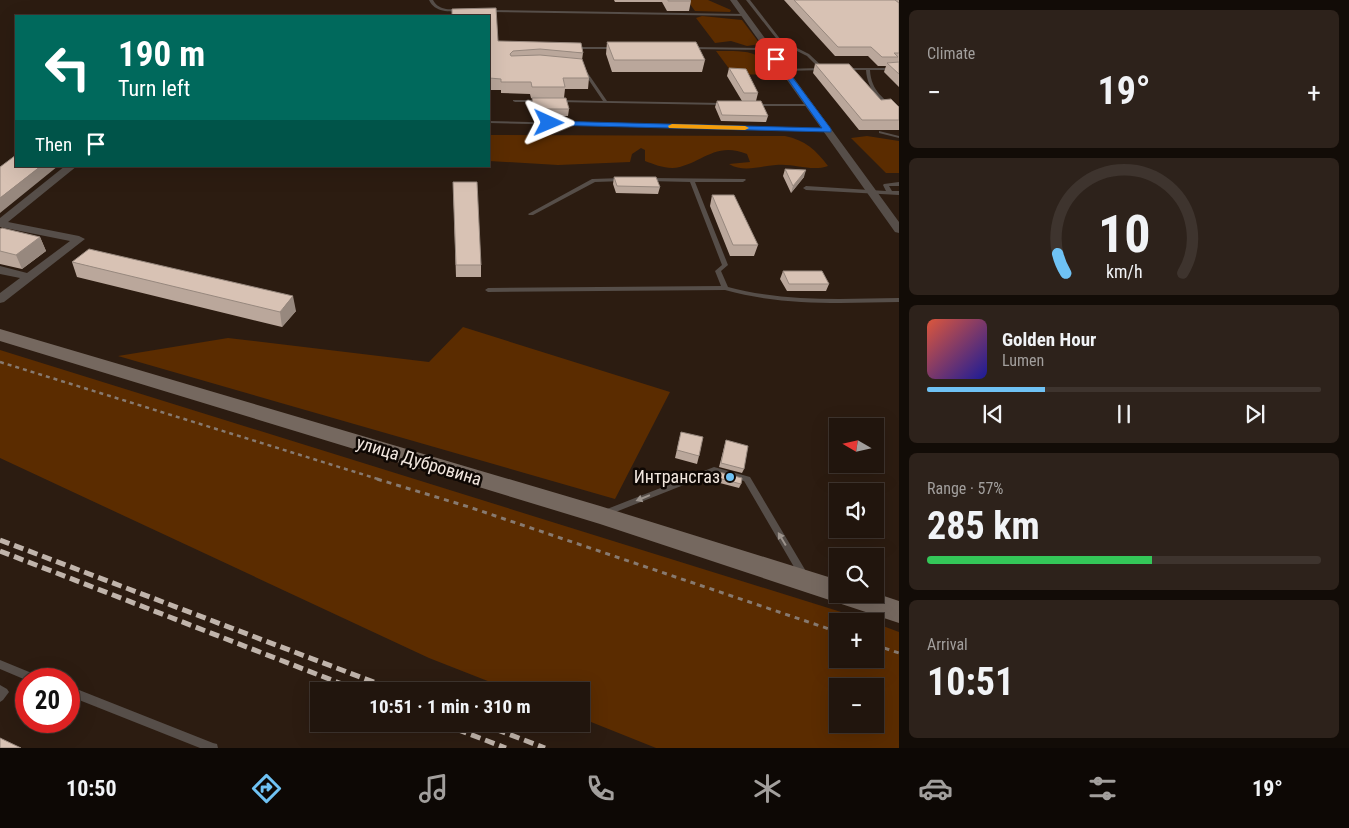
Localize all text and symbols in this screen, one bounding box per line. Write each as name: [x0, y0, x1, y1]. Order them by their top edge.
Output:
text: 190 m: [118, 34, 205, 75]
icon: left: [35, 35, 100, 100]
pin: [755, 38, 797, 80]
text: Climate: [927, 44, 975, 63]
icon: arrive: [762, 45, 790, 73]
text: 19°: [1097, 69, 1151, 113]
text: Turn left: [118, 76, 190, 101]
text: −: [927, 76, 941, 109]
text: +: [1307, 76, 1321, 109]
position arrow: [522, 96, 574, 148]
icon: arrive: [82, 130, 110, 158]
text: Then: [35, 133, 72, 156]
text: 10: [1098, 204, 1150, 265]
text: km/h: [1106, 261, 1142, 282]
text: Golden Hour: [1002, 328, 1096, 351]
text: Lumen: [1002, 351, 1044, 370]
icon: previous: [979, 400, 1007, 428]
icon: pause: [1110, 400, 1138, 428]
icon: next: [1241, 400, 1269, 428]
north arrow: [829, 418, 884, 472]
map controls: [829, 418, 884, 733]
street label: улица Дубровина: [354, 432, 484, 490]
place label: Интрансгаз: [634, 466, 720, 487]
marker: Интрансгаз: [724, 471, 736, 483]
text: Range · 57%: [927, 479, 1003, 498]
button: sound: [829, 483, 884, 538]
one-way arrow: [635, 494, 650, 502]
text: 285 km: [927, 504, 1040, 548]
one-way arrow: [778, 531, 786, 546]
button: search: [829, 548, 884, 603]
button: +: [829, 613, 884, 668]
text: Arrival: [927, 635, 968, 654]
text: 10:51: [927, 660, 1014, 704]
speed limit sign: 20: [15, 668, 80, 733]
button: −: [829, 678, 884, 733]
text: 10:51 · 1 min · 310 m: [369, 695, 531, 718]
icon: directions: [249, 771, 284, 806]
icon: music: [416, 771, 451, 806]
icon: phone: [583, 771, 618, 806]
icon: climate: [750, 771, 785, 806]
icon: car: [918, 771, 953, 806]
icon: filters: [1085, 771, 1120, 806]
text: 10:50: [66, 776, 117, 801]
text: 19°: [1252, 776, 1283, 801]

